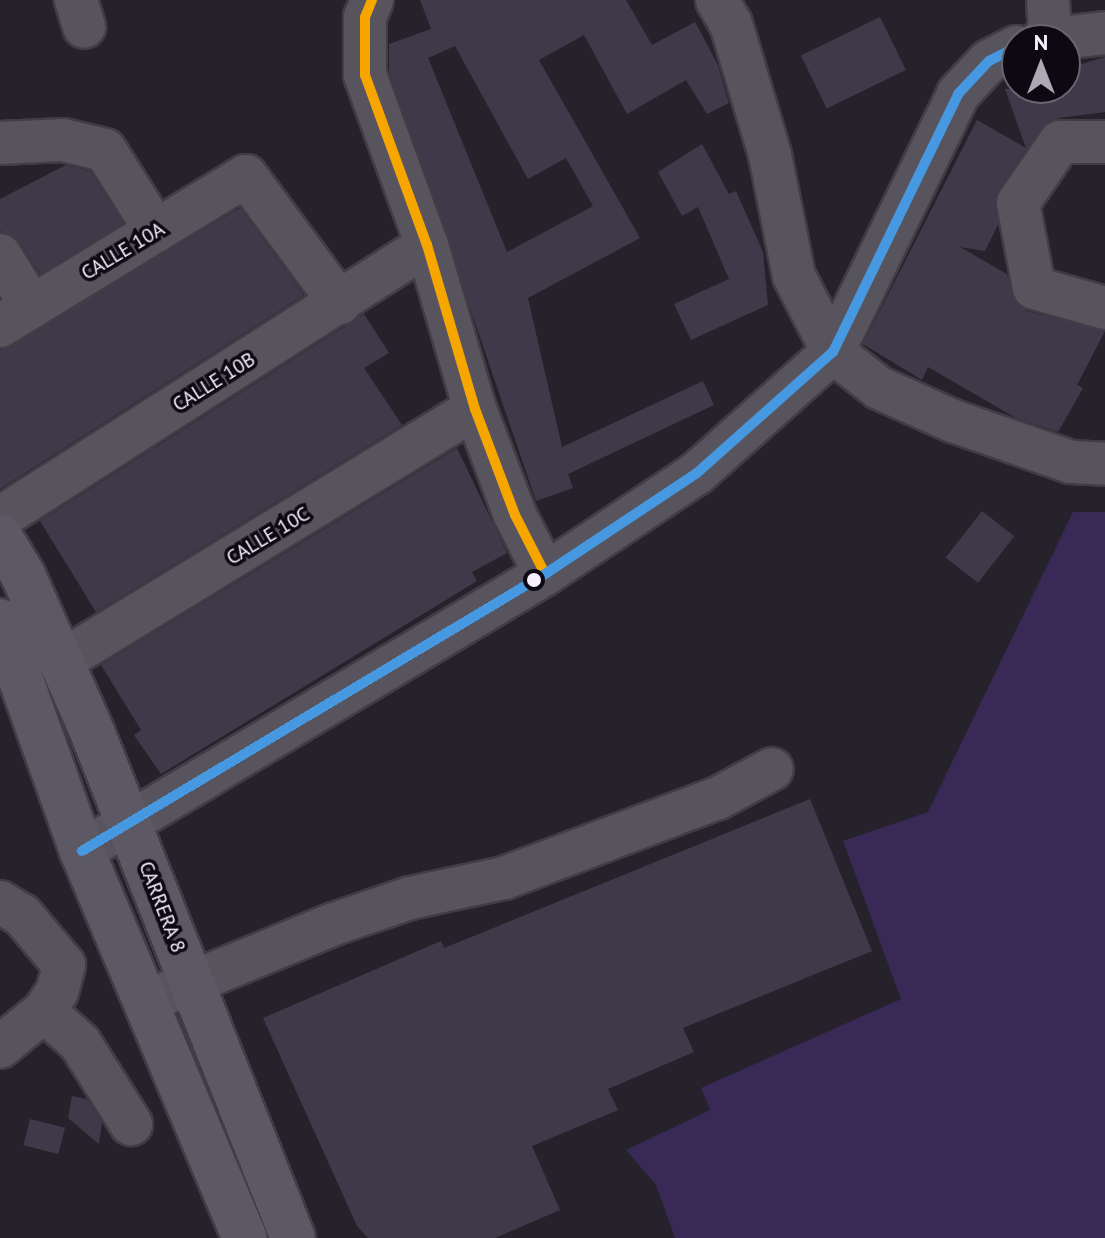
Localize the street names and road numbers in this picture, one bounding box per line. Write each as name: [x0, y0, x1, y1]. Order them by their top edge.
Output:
street label: CALLE 10A: [77, 217, 169, 285]
street label: CALLE 10B: [168, 347, 260, 417]
street label: CALLE 10C: [222, 502, 314, 570]
street label: CARRERA 8: [134, 858, 190, 956]

